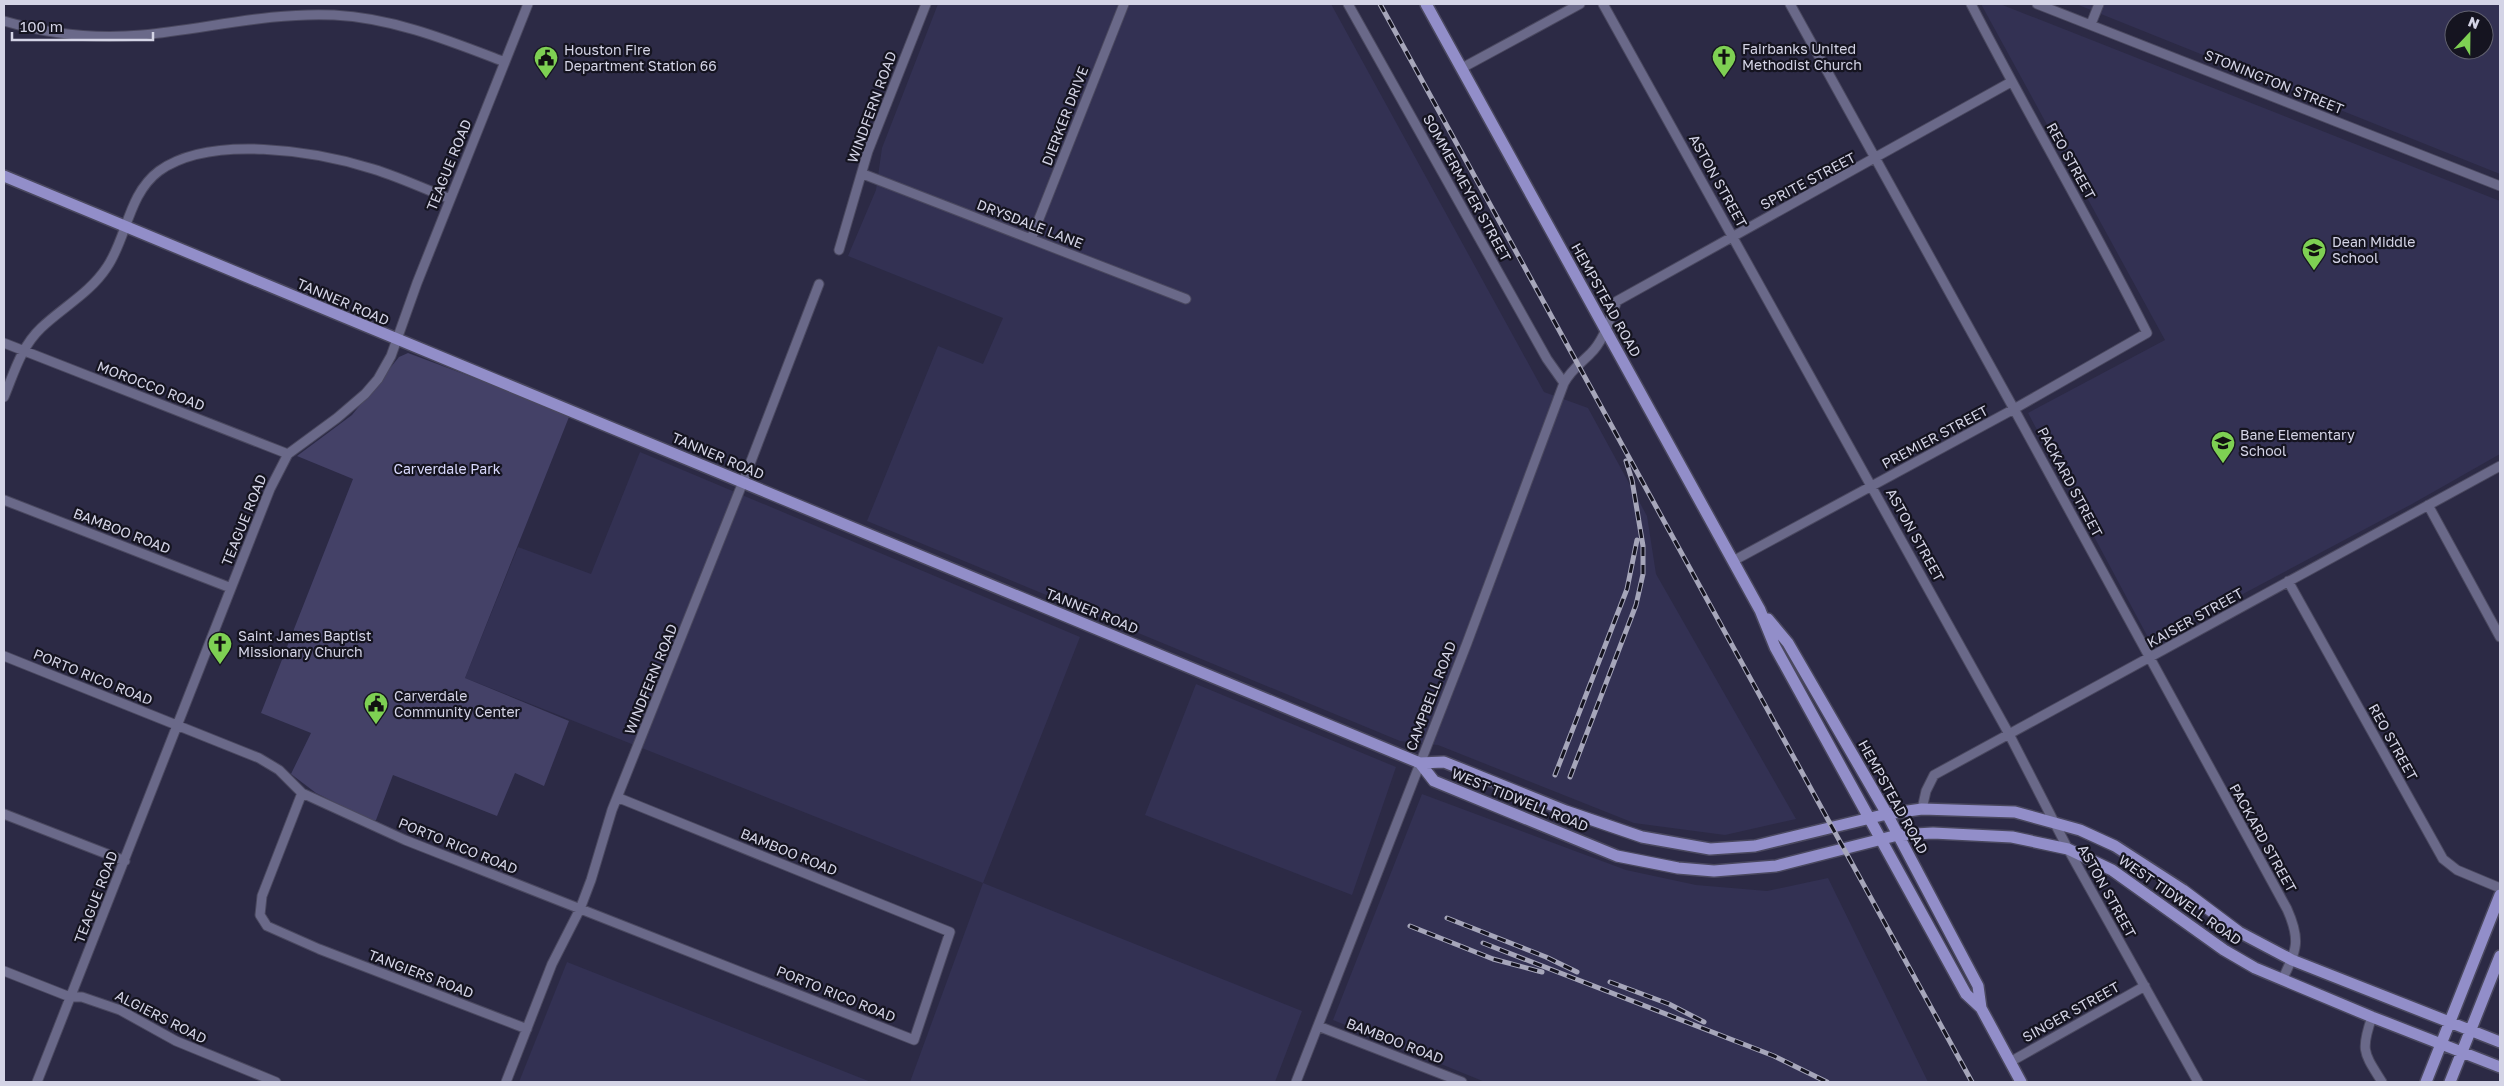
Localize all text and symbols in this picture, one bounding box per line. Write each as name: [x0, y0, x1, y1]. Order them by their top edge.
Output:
scale bar: [12, 10, 154, 42]
north arrow: [2444, 10, 2494, 60]
text: N: [2466, 13, 2482, 32]
text: 100 m: [20, 17, 63, 35]
place label: Fairbanks United Methodist Church: [1742, 40, 1862, 73]
place label: Houston Fire Department Station 66: [564, 41, 717, 74]
church icon: Fairbanks United Methodist Church: [1711, 44, 1737, 78]
public building icon: Houston Fire Department Station 66: [533, 45, 559, 79]
street label: STONINGTON STREET: [2202, 46, 2347, 117]
street label: WINDFERN ROAD: [843, 49, 900, 165]
street label: DIERKER DRIVE: [1038, 64, 1091, 168]
street label: SOMMERMEYER STREET: [1420, 111, 1515, 265]
street label: TEAGUE ROAD: [422, 117, 475, 213]
street label: REO STREET: [2043, 120, 2100, 202]
street label: ASTON STREET: [1686, 131, 1751, 231]
street label: SPRITE STREET: [1757, 148, 1859, 213]
street label: DRYSDALE LANE: [975, 195, 1086, 252]
place label: Dean Middle School: [2332, 233, 2415, 266]
school or university icon: Dean Middle School: [2301, 237, 2327, 271]
street label: HEMPSTEAD ROAD: [1568, 240, 1645, 360]
street label: TANNER ROAD: [295, 274, 392, 329]
street label: MOROCCO ROAD: [95, 357, 207, 414]
street label: PREMIER STREET: [1879, 401, 1991, 472]
street label: PACKARD STREET: [2034, 424, 2107, 540]
place label: Bane Elementary School: [2240, 426, 2355, 459]
street label: TANNER ROAD: [670, 428, 767, 483]
school or university icon: Bane Elementary School: [2210, 430, 2236, 464]
park label: Carverdale Park: [393, 460, 501, 477]
street label: TEAGUE ROAD: [217, 472, 270, 568]
street label: ASTON STREET: [1883, 485, 1948, 585]
street label: BAMBOO ROAD: [71, 504, 173, 557]
street label: TANNER ROAD: [1043, 584, 1141, 637]
street label: KAISER STREET: [2144, 584, 2246, 651]
street label: WINDFERN ROAD: [621, 621, 680, 737]
place label: Saint James Baptist Missionary Church: [238, 627, 372, 660]
church icon: Saint James Baptist Missionary Church: [207, 631, 233, 665]
street label: CAMPBELL ROAD: [1402, 639, 1459, 753]
street label: PORTO RICO ROAD: [31, 645, 155, 708]
place label: Carverdale Community Center: [394, 687, 521, 720]
public building icon: Carverdale Community Center: [363, 691, 389, 725]
street label: REO STREET: [2365, 701, 2422, 783]
street label: HEMPSTEAD ROAD: [1855, 737, 1932, 857]
street label: WEST TIDWELL ROAD: [1449, 764, 1591, 835]
street label: PACKARD STREET: [2226, 780, 2301, 895]
street label: PORTO RICO ROAD: [396, 814, 520, 877]
street label: BAMBOO ROAD: [738, 824, 840, 879]
street label: ASTON STREET: [2075, 841, 2140, 941]
street label: TEAGUE ROAD: [70, 848, 121, 945]
street label: WEST TIDWELL ROAD: [2116, 851, 2245, 948]
street label: TANGIERS ROAD: [366, 946, 476, 1001]
street label: PORTO RICO ROAD: [774, 962, 898, 1025]
street label: SINGER STREET: [2019, 978, 2123, 1045]
street label: ALGIERS ROAD: [113, 986, 210, 1047]
street label: BAMBOO ROAD: [1344, 1014, 1446, 1067]

